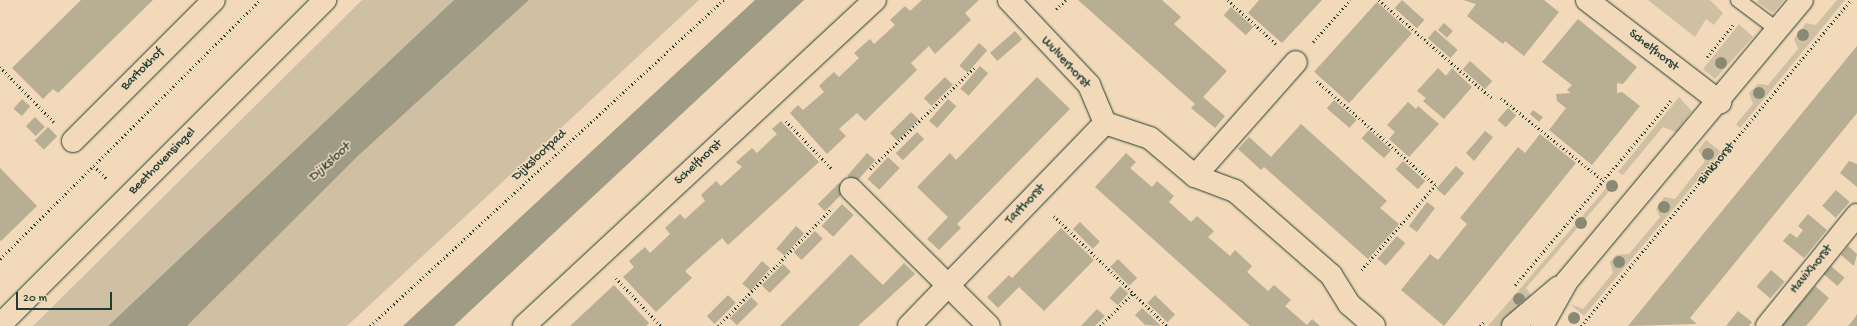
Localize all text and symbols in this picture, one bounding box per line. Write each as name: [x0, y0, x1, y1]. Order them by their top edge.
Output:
street label: Schelfhorst: [1625, 27, 1681, 75]
street label: Wulverhorst: [1037, 34, 1093, 92]
street label: Bartokhof: [118, 45, 168, 95]
street label: Beethovensingel: [126, 125, 200, 199]
street label: Dijkslootpad: [510, 127, 570, 185]
street label: Schelfhorst: [672, 137, 726, 189]
water label: Dijksloot: [305, 140, 355, 186]
street label: Binkhorst: [1695, 140, 1739, 188]
street label: Tarthorst: [1003, 181, 1049, 229]
street label: Havixhorst: [1788, 242, 1836, 298]
scale bar: [18, 284, 114, 310]
text: 20 m: [23, 292, 47, 306]

